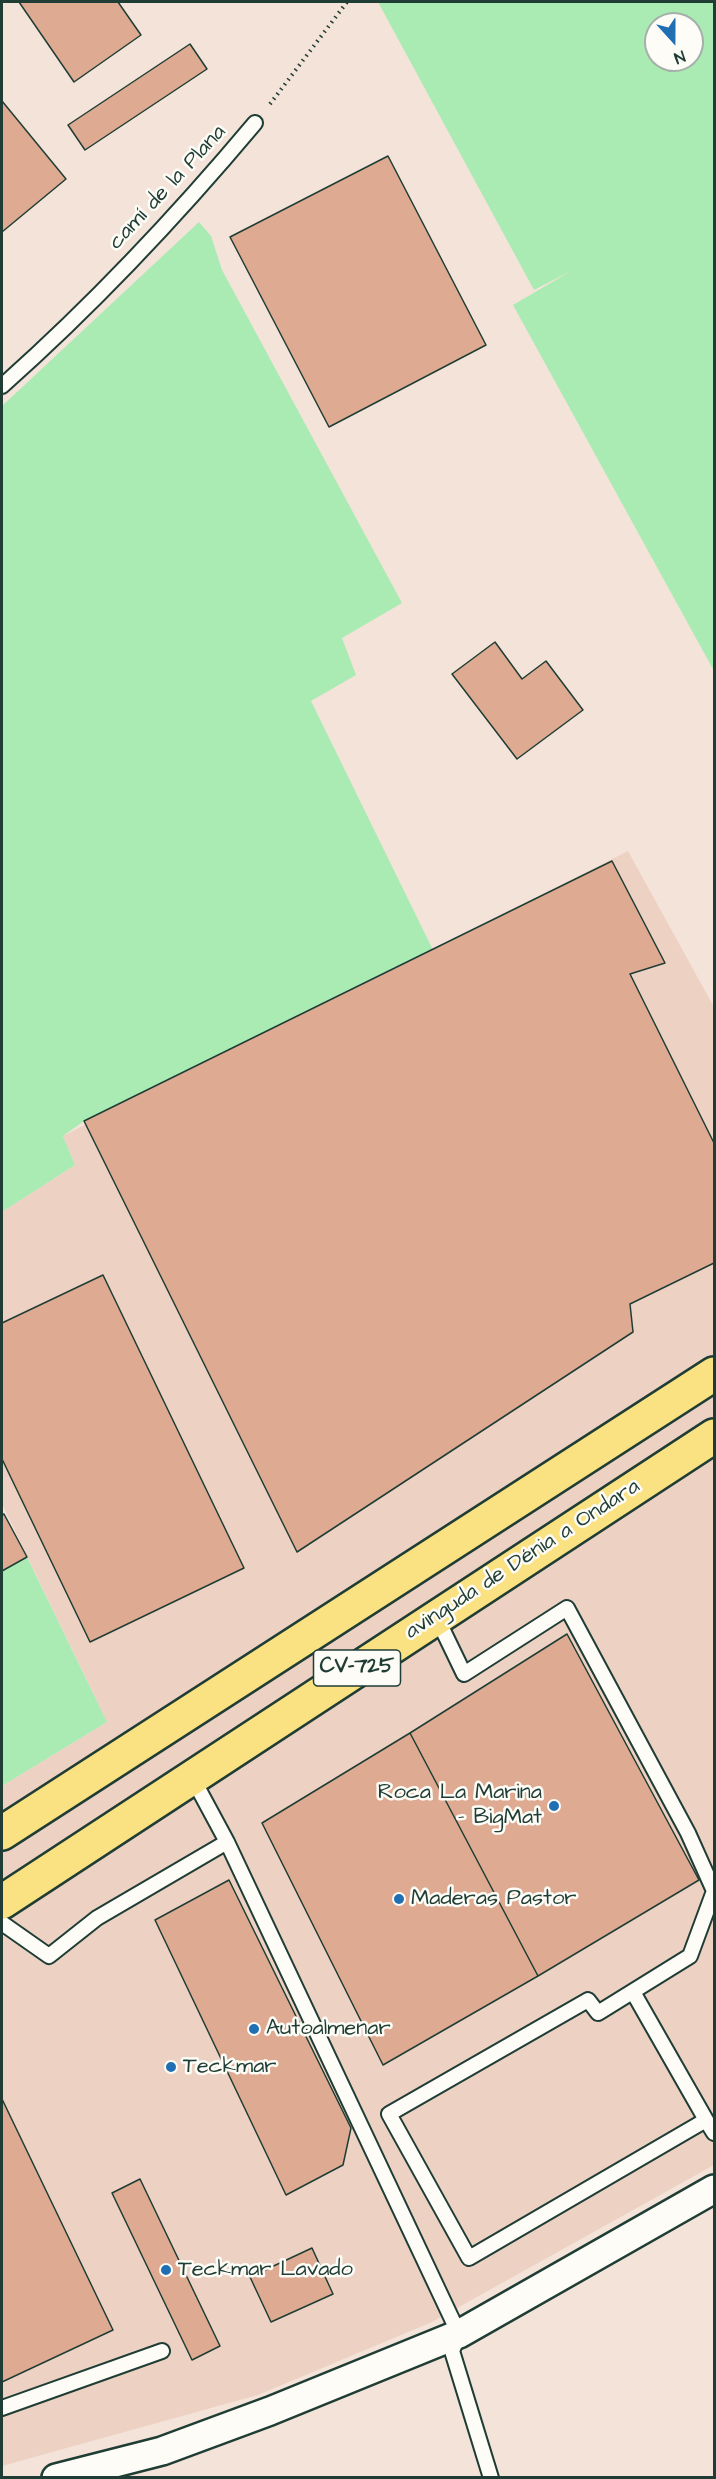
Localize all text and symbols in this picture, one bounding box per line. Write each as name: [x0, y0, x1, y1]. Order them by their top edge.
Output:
north arrow: [644, 12, 704, 72]
text: N: [671, 45, 688, 69]
street label: camí de la Plana: [104, 120, 232, 256]
street label: avinguda de Dénia a Ondara: [401, 1474, 645, 1646]
road number: CV-725: [314, 1650, 400, 1686]
place label: Roca La Marina - BigMat: [378, 1780, 542, 1832]
marker: Roca La Marina - BigMat: [547, 1799, 561, 1813]
place label: Maderas Pastor: [411, 1886, 576, 1912]
marker: Maderas Pastor: [392, 1892, 406, 1906]
place label: Autoalmenar: [266, 2016, 391, 2042]
marker: Autoalmenar: [247, 2022, 261, 2036]
place label: Teckmar: [183, 2054, 276, 2080]
marker: Teckmar: [164, 2060, 178, 2074]
place label: Teckmar Lavado: [178, 2257, 353, 2283]
marker: Teckmar Lavado: [159, 2263, 173, 2277]

